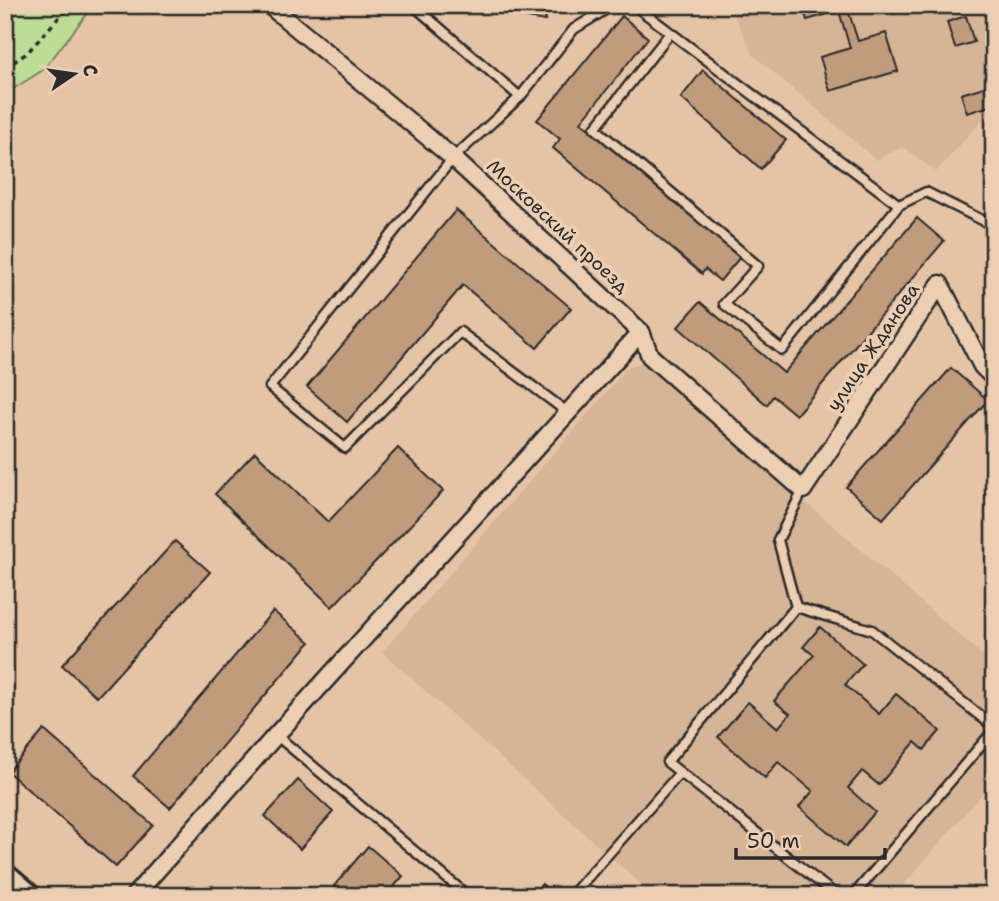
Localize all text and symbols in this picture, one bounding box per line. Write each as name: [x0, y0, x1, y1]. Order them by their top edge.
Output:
north arrow: [38, 38, 108, 108]
text: С: [77, 62, 104, 79]
street label: Московский проезд: [482, 153, 634, 299]
street label: улица Жданова: [821, 278, 925, 416]
scale bar: [736, 817, 885, 861]
text: 50 m: [747, 827, 800, 855]

